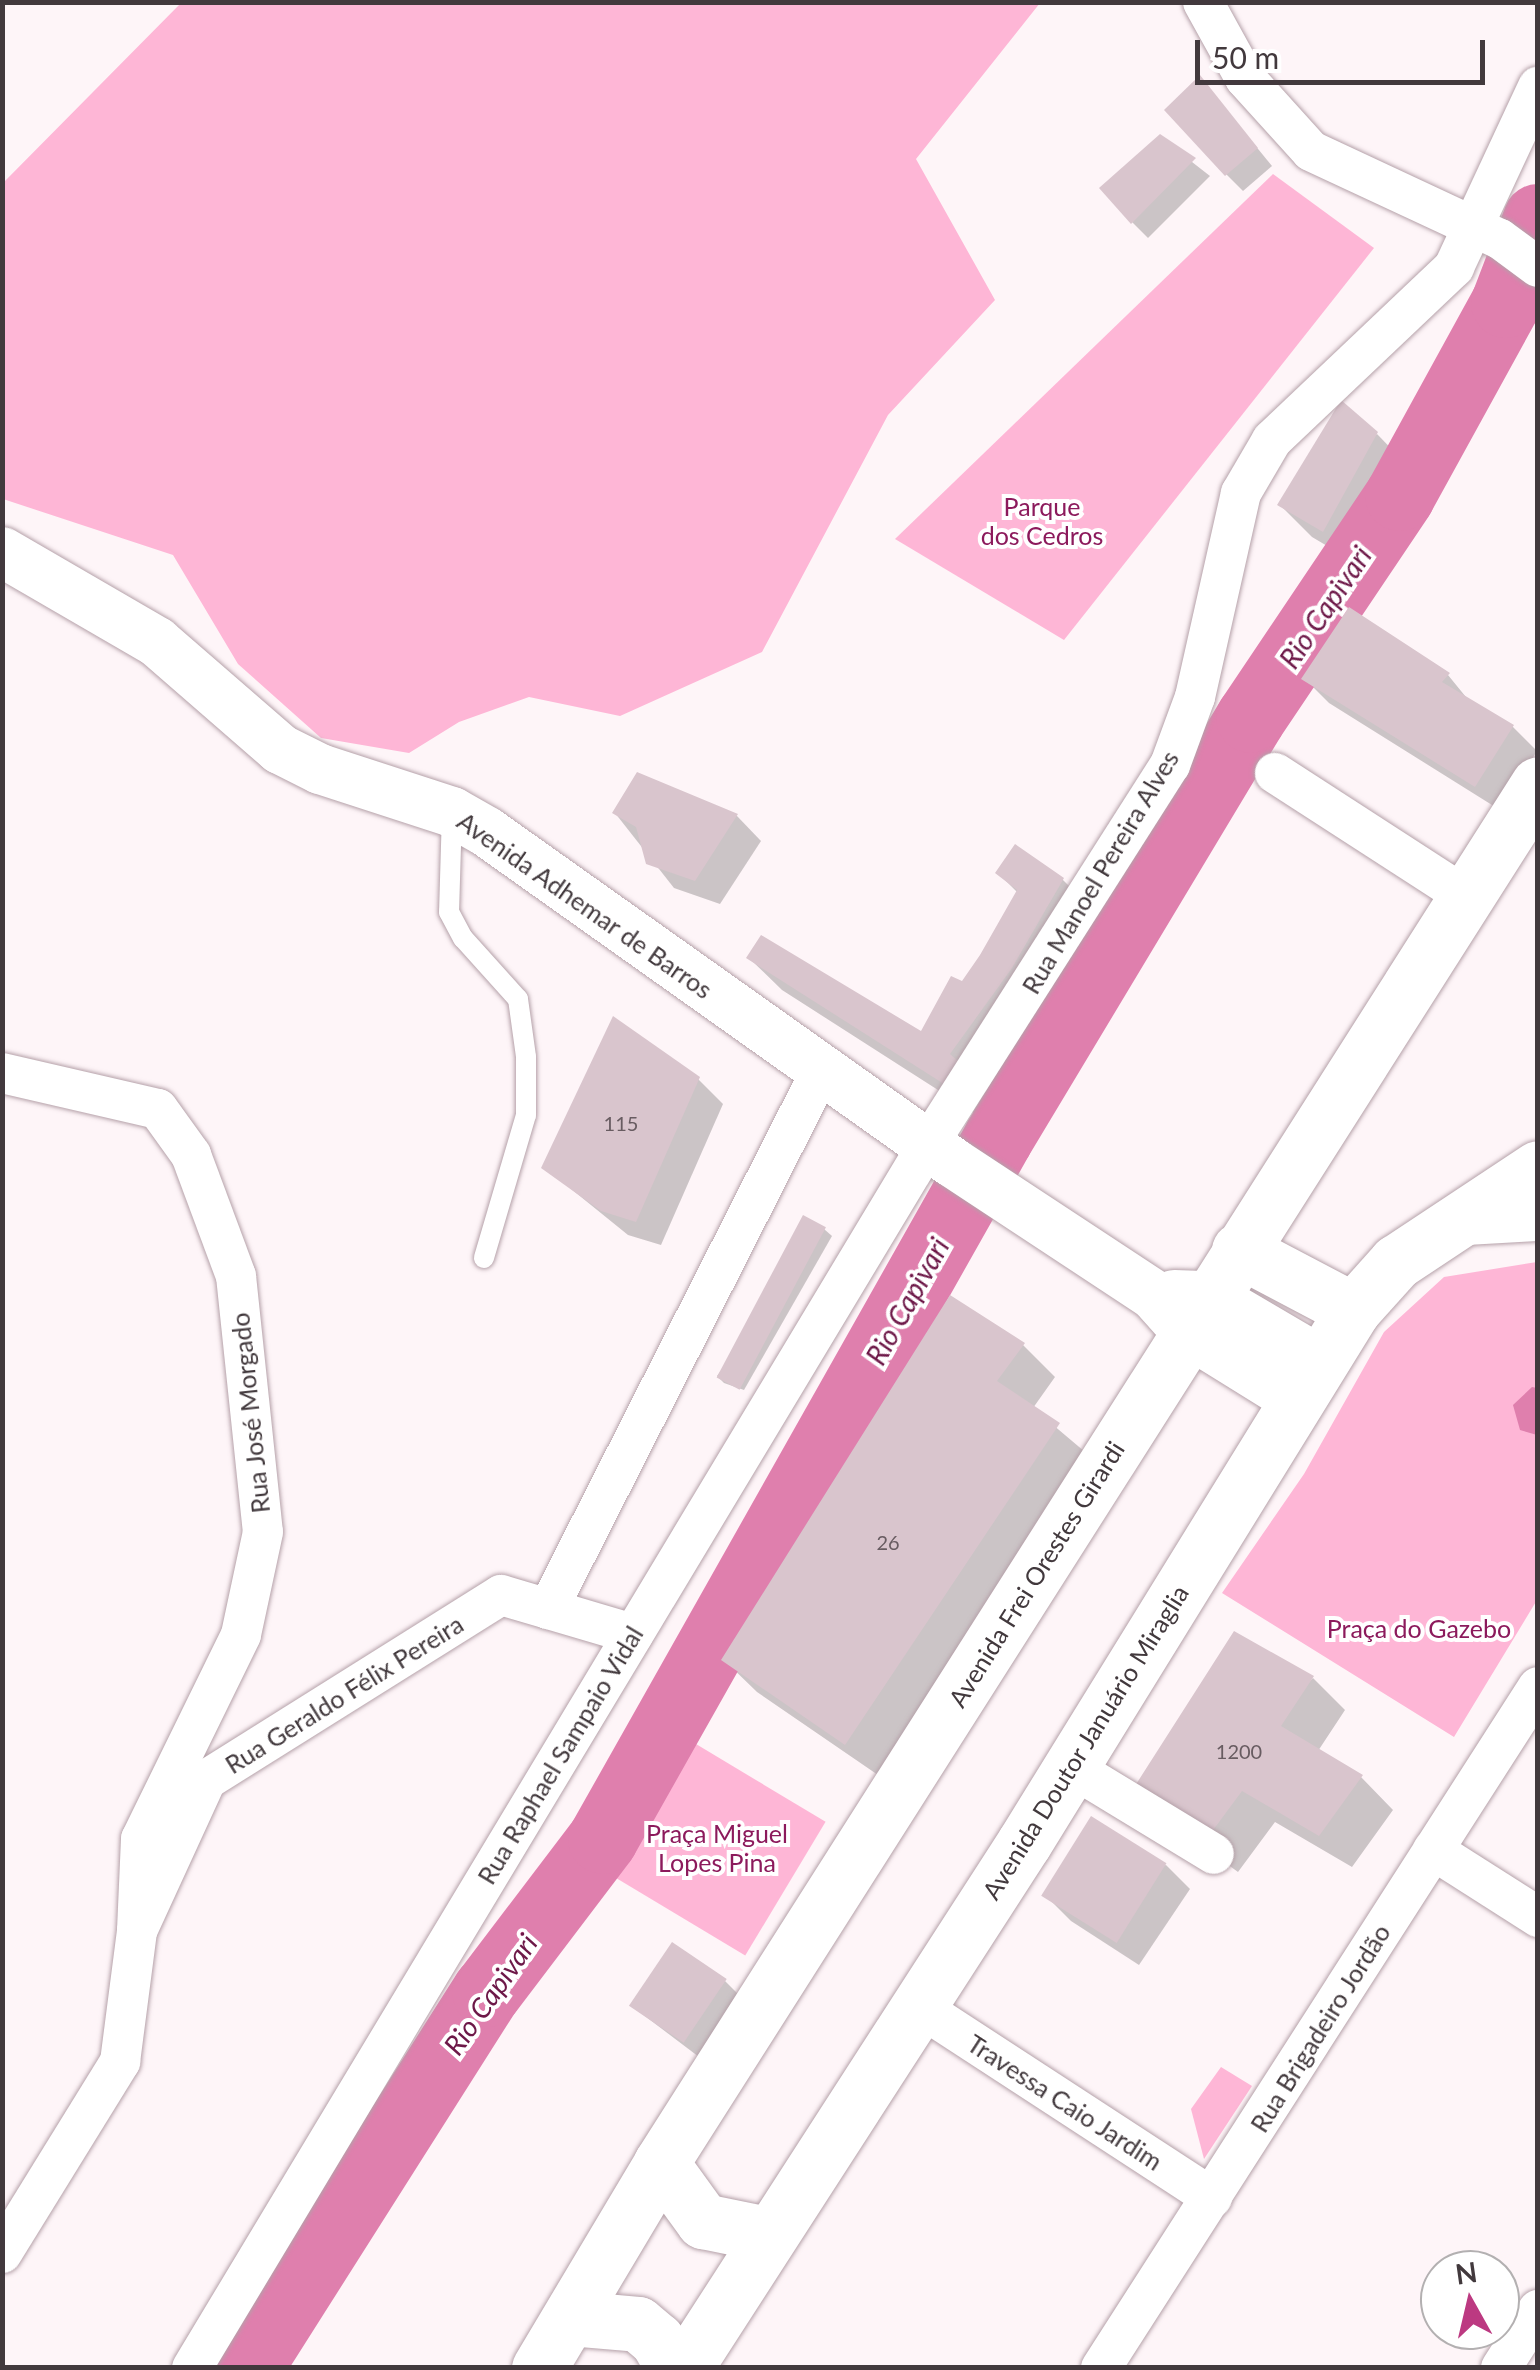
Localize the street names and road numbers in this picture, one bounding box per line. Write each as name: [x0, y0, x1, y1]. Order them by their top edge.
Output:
street label: Rua Manoel Pereira Alves: [1015, 745, 1185, 999]
street label: Avenida Adhemar de Barros: [451, 805, 719, 1005]
street label: Rua José Morgado: [225, 1311, 275, 1515]
street label: Avenida Frei Orestes Girardi: [942, 1436, 1130, 1712]
street label: Avenida Doutor Januário Miraglia: [975, 1579, 1195, 1905]
street label: Rua Geraldo Félix Pereira: [220, 1608, 468, 1780]
street label: Rua Raphael Sampaio Vidal: [471, 1620, 649, 1890]
street label: Rua Brigadeiro Jordão: [1244, 1918, 1396, 2138]
street label: Travessa Caio Jardim: [962, 2028, 1168, 2176]

